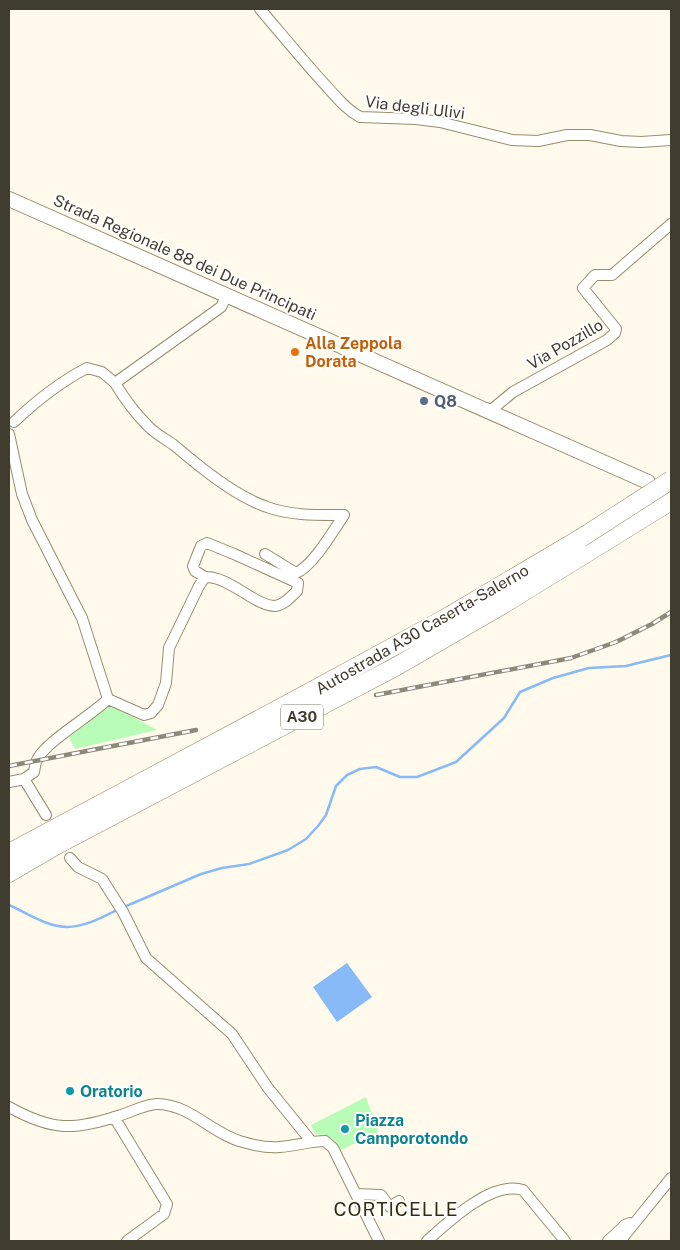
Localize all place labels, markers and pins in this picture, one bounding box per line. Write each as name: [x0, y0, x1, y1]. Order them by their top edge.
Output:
place label: Alla Zeppola Dorata: [305, 334, 402, 371]
marker: Alla Zeppola Dorata: [289, 346, 301, 358]
place label: Q8: [434, 392, 457, 411]
marker: Q8: [418, 395, 430, 407]
place label: Oratorio: [80, 1082, 143, 1101]
marker: Oratorio: [64, 1085, 76, 1097]
place label: Piazza Camporotondo: [355, 1111, 468, 1148]
marker: Piazza Camporotondo: [339, 1123, 351, 1135]

